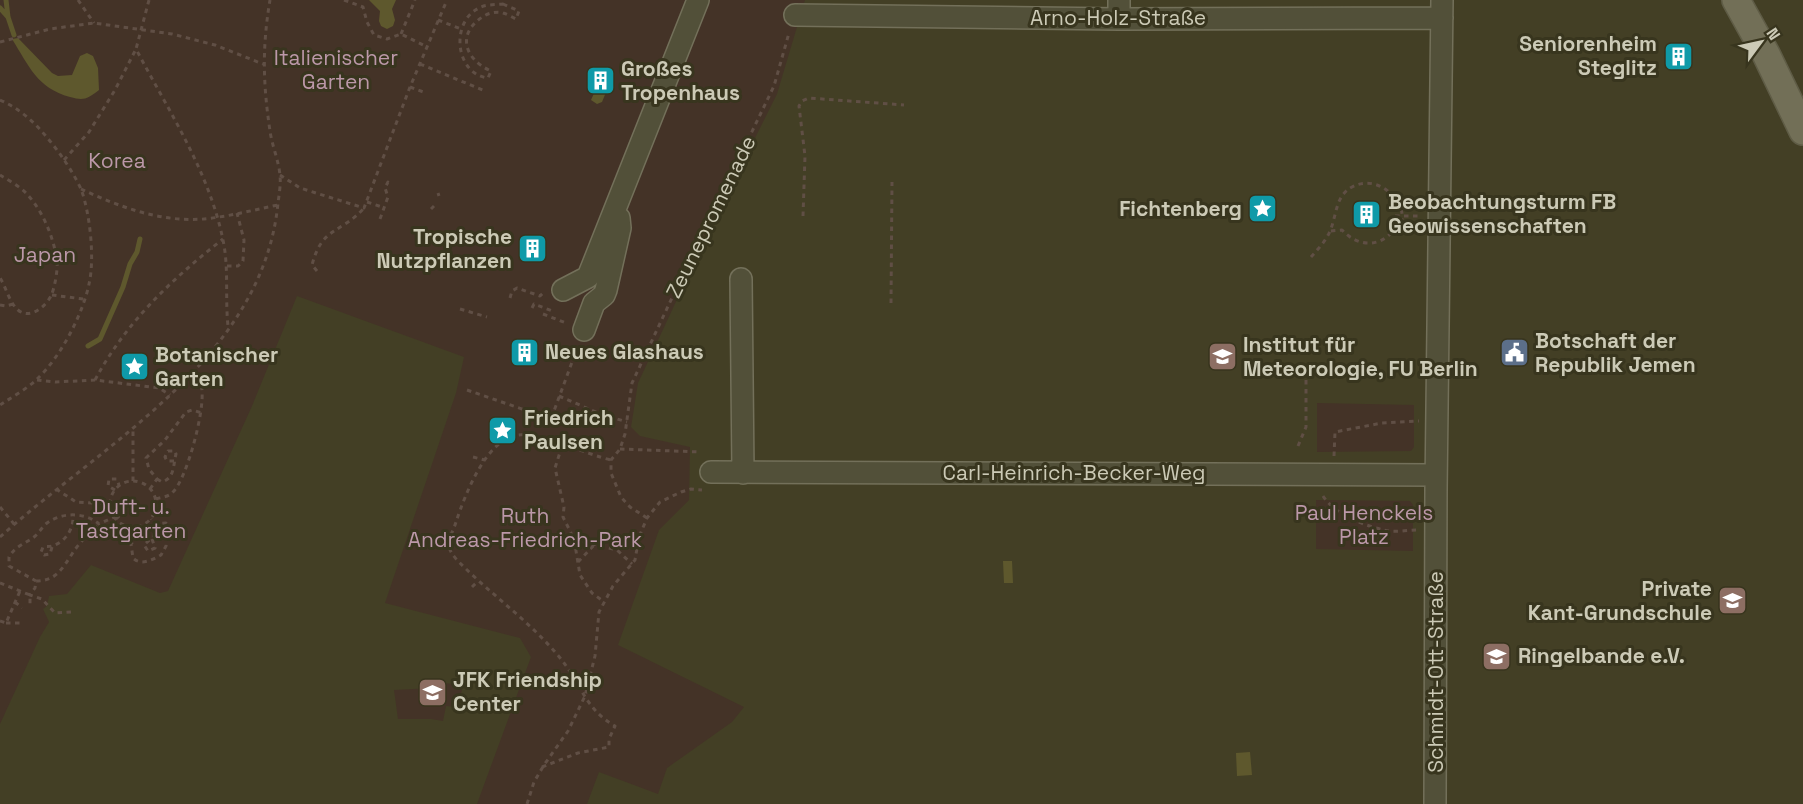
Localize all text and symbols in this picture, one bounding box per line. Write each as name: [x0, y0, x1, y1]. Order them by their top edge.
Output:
street label: Arno-Holz-Straße: [1030, 4, 1206, 31]
north arrow: [1731, 12, 1791, 72]
text: N: [1761, 24, 1785, 44]
place label: Seniorenheim Steglitz: [1519, 30, 1657, 81]
building icon: Seniorenheim Steglitz: [1662, 40, 1694, 72]
park label: Italienischer Garten: [274, 44, 398, 95]
place label: Großes Tropenhaus: [621, 55, 740, 106]
building icon: Großes Tropenhaus: [584, 65, 616, 97]
street label: Zeunepromenade: [660, 131, 762, 302]
park label: Korea: [88, 147, 146, 174]
place label: Beobachtungsturm FB Geowissenschaften: [1388, 188, 1616, 239]
place icon: Fichtenberg: [1247, 193, 1279, 225]
place label: Fichtenberg: [1119, 195, 1242, 222]
building icon: Beobachtungsturm FB Geowissenschaften: [1351, 198, 1383, 230]
place label: Tropische Nutzpflanzen: [376, 223, 512, 274]
building icon: Tropische Nutzpflanzen: [517, 233, 549, 265]
park label: Japan: [14, 241, 76, 268]
place label: Botschaft der Republik Jemen: [1535, 327, 1696, 378]
place label: Institut für Meteorologie, FU Berlin: [1243, 331, 1478, 382]
building icon: Neues Glashaus: [508, 336, 540, 368]
public building icon: Botschaft der Republik Jemen: [1498, 337, 1530, 369]
place label: Neues Glashaus: [545, 338, 704, 365]
place label: Botanischer Garten: [155, 341, 278, 392]
school or university icon: Institut für Meteorologie, FU Berlin: [1206, 341, 1238, 373]
place icon: Botanischer Garten: [118, 351, 150, 383]
place label: Friedrich Paulsen: [524, 404, 614, 455]
place icon: Friedrich Paulsen: [487, 414, 519, 446]
street label: Carl-Heinrich-Becker-Weg: [942, 459, 1206, 486]
park label: Duft- u. Tastgarten: [76, 493, 186, 544]
park label: Paul Henckels Platz: [1295, 499, 1433, 550]
park label: Ruth Andreas-Friedrich-Park: [408, 502, 642, 553]
street label: Schmidt-Ott-Straße: [1422, 571, 1449, 773]
place label: Private Kant-Grundschule: [1528, 575, 1712, 626]
school or university icon: Private Kant-Grundschule: [1717, 585, 1749, 617]
school or university icon: Ringelbande e.V.: [1481, 640, 1513, 672]
place label: Ringelbande e.V.: [1518, 642, 1685, 669]
place label: JFK Friendship Center: [453, 666, 602, 717]
school or university icon: JFK Friendship Center: [416, 676, 448, 708]

